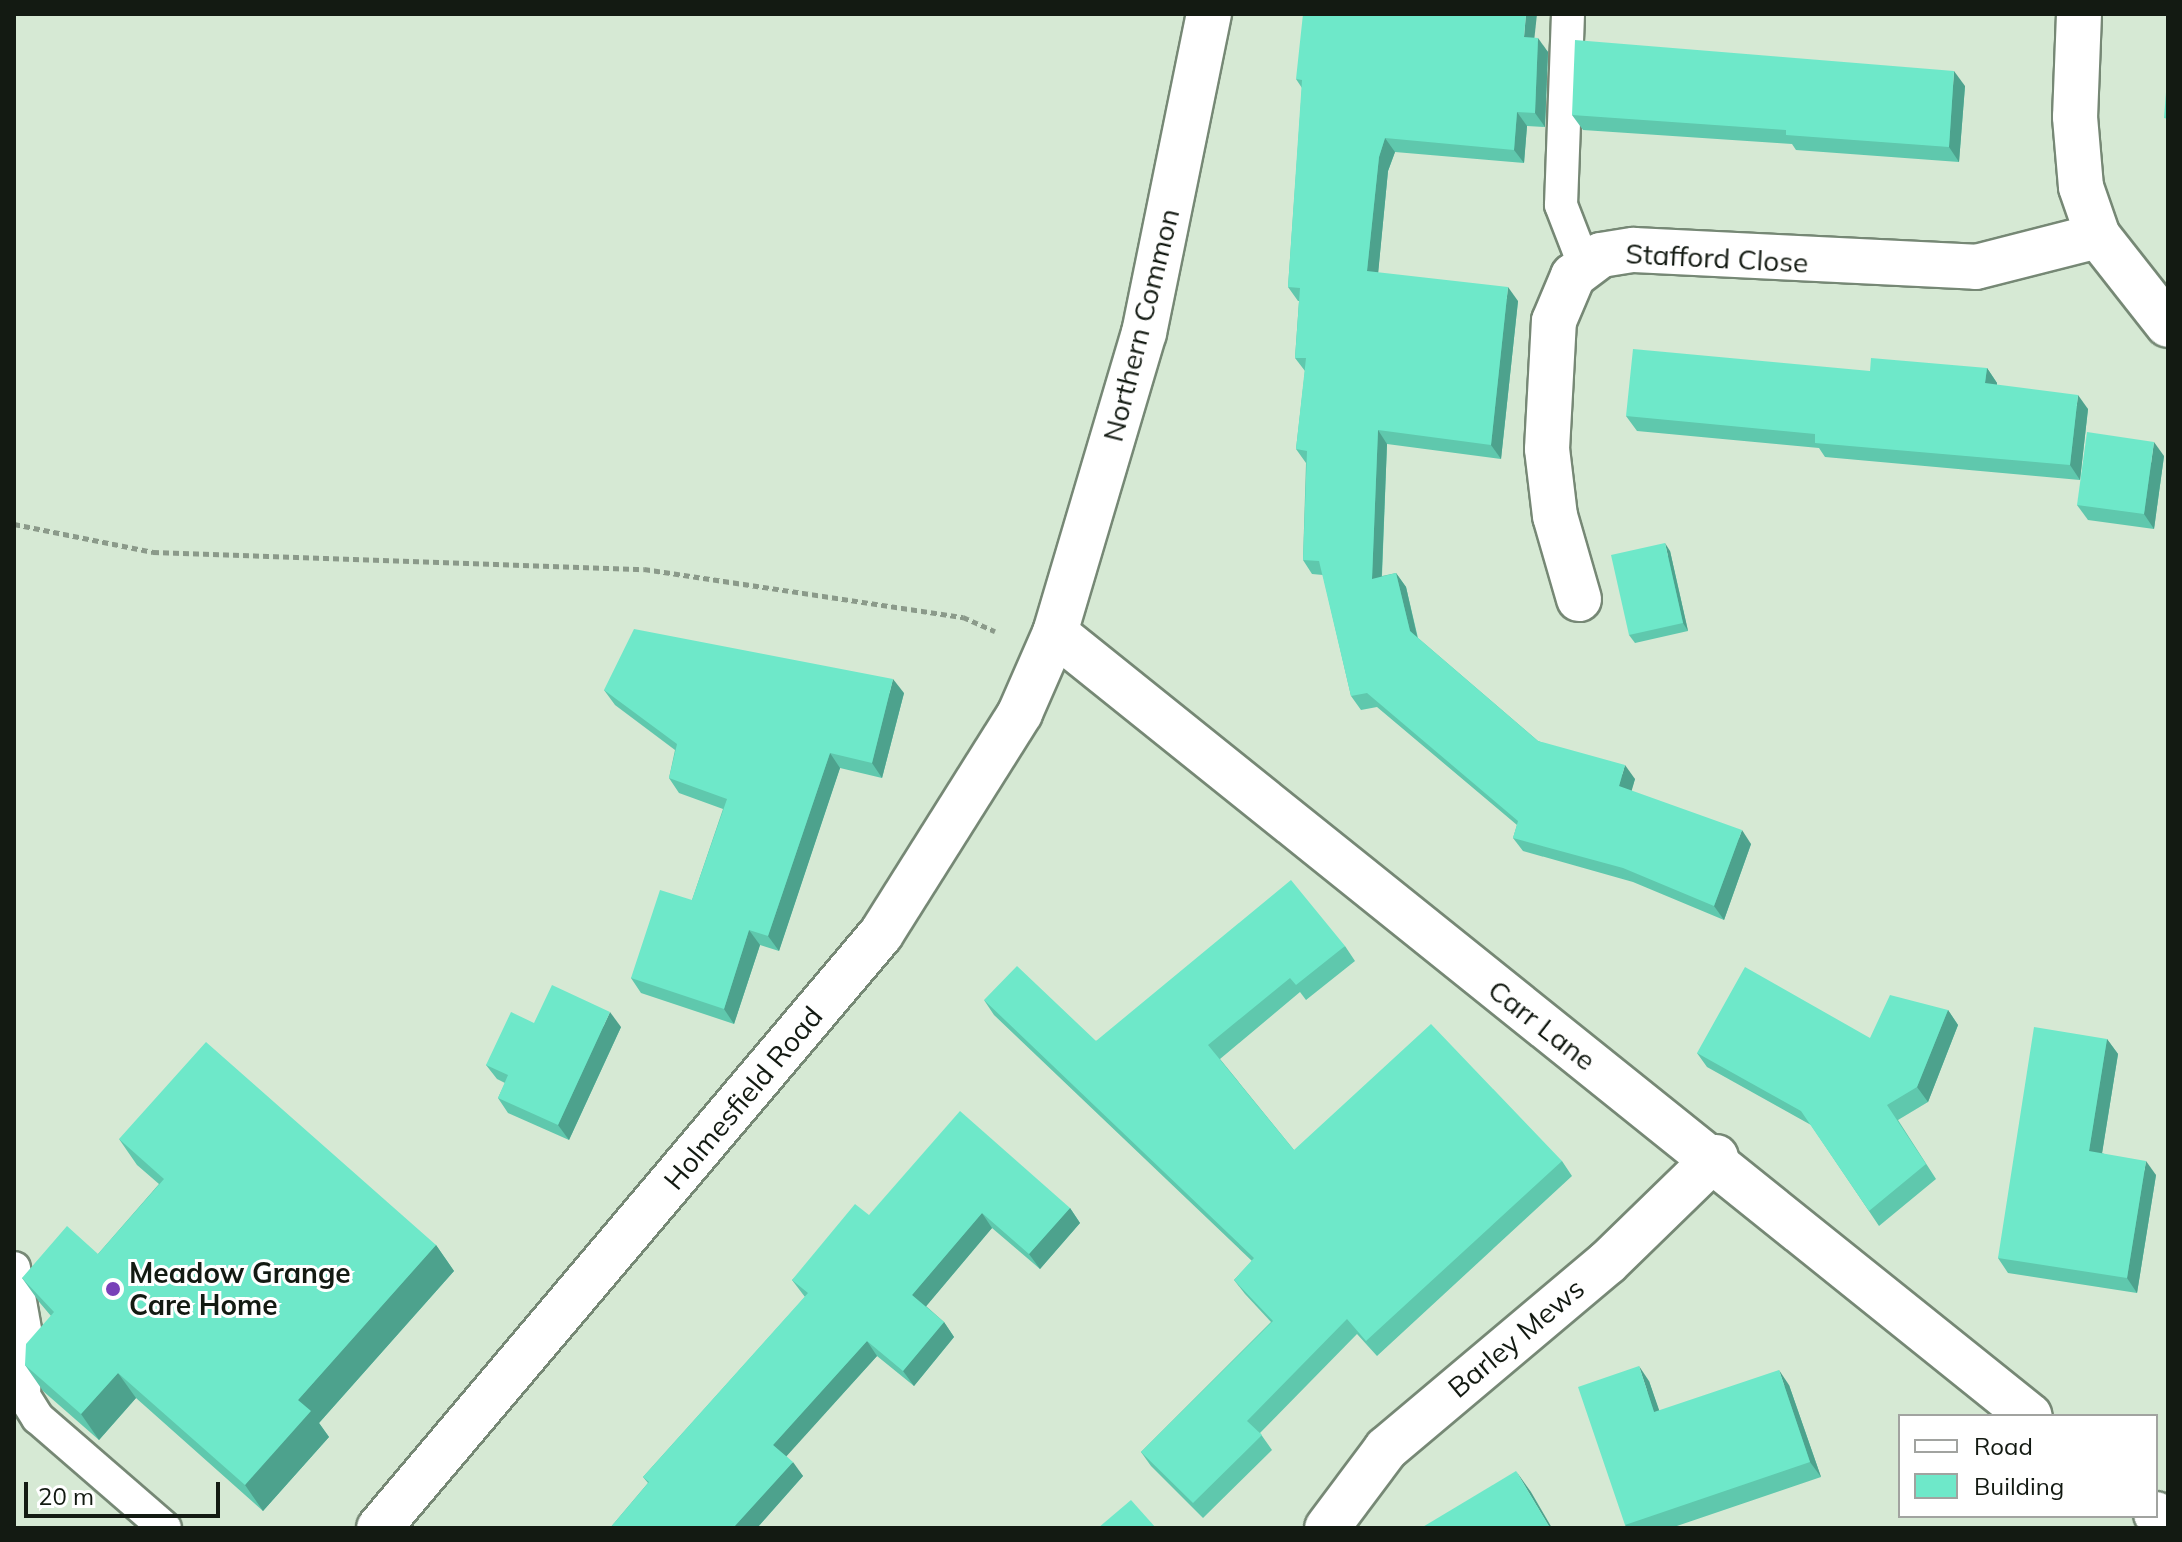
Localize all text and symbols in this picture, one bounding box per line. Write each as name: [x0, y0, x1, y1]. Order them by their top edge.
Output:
street label: Northern Common: [1096, 205, 1186, 445]
street label: Stafford Close: [1625, 236, 1809, 280]
street label: Carr Lane: [1482, 973, 1602, 1077]
street label: Holmesfield Road: [657, 1000, 829, 1196]
place label: Meadow Grange Care Home: [129, 1256, 351, 1322]
street label: Barley Mews: [1441, 1271, 1591, 1405]
marker: Meadow Grange Care Home: [104, 1280, 122, 1298]
legend: [1898, 1414, 2158, 1518]
text: Road: [1974, 1431, 2033, 1461]
scale bar: [28, 1466, 224, 1516]
text: Building: [1974, 1471, 2064, 1501]
text: 20 m: [38, 1481, 94, 1511]

